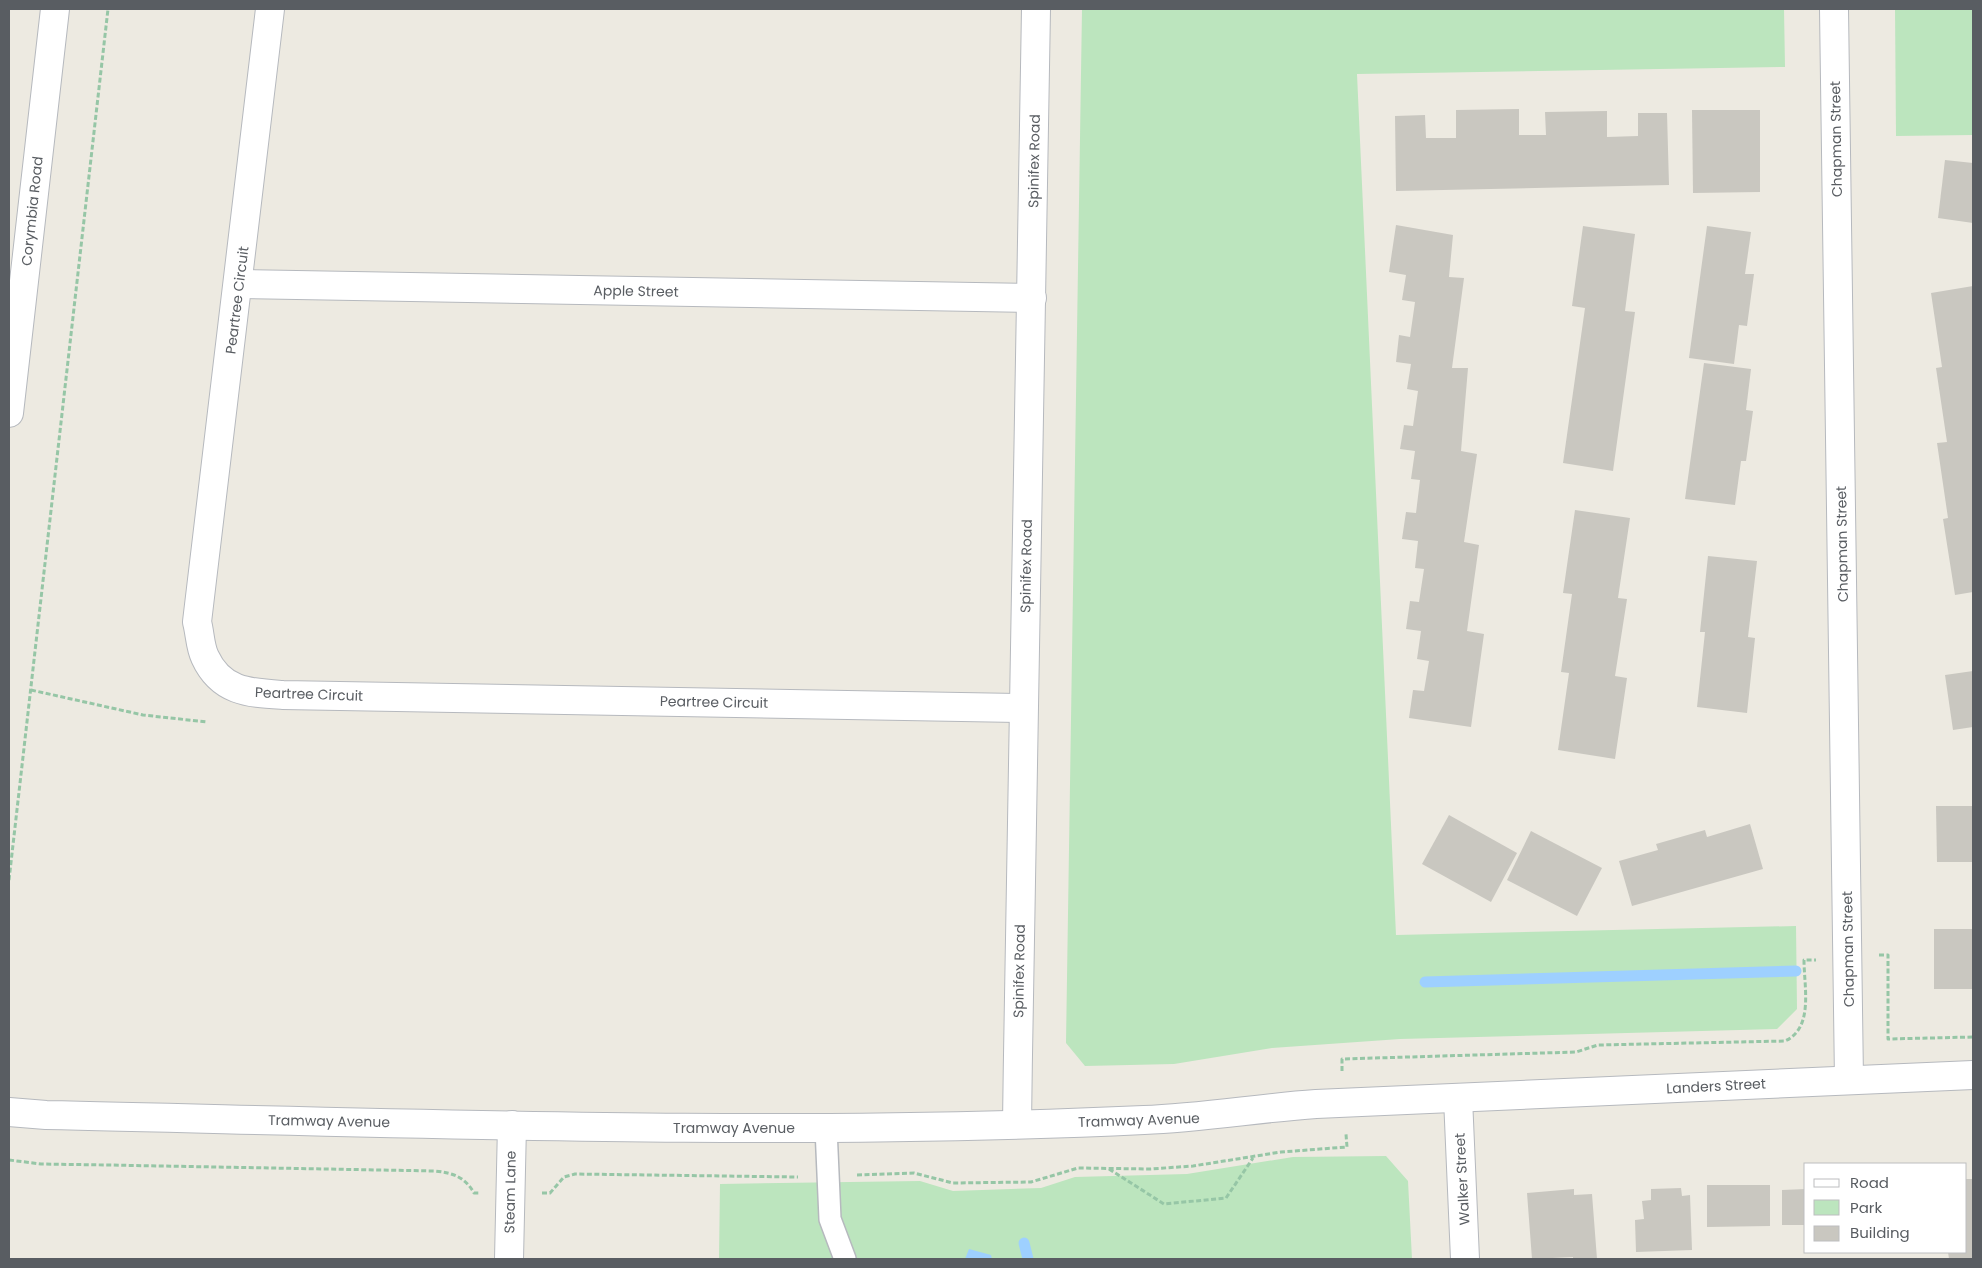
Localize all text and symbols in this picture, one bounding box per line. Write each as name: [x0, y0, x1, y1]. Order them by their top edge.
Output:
street label: Chapman Street: [1825, 81, 1847, 197]
street label: Spinifex Road: [1023, 114, 1045, 208]
street label: Corymbia Road: [16, 155, 48, 267]
street label: Peartree Circuit: [220, 245, 254, 355]
street label: Apple Street: [593, 280, 679, 302]
street label: Chapman Street: [1831, 486, 1853, 602]
street label: Spinifex Road: [1015, 519, 1037, 613]
street label: Peartree Circuit: [254, 682, 364, 706]
street label: Peartree Circuit: [660, 691, 768, 713]
street label: Chapman Street: [1837, 891, 1859, 1007]
street label: Spinifex Road: [1008, 924, 1030, 1018]
street label: Landers Street: [1666, 1073, 1766, 1099]
street label: Tramway Avenue: [1078, 1108, 1201, 1132]
street label: Tramway Avenue: [268, 1110, 390, 1132]
street label: Tramway Avenue: [673, 1118, 795, 1138]
street label: Walker Street: [1450, 1132, 1474, 1226]
street label: Steam Lane: [499, 1150, 521, 1234]
legend: [1804, 1163, 1967, 1253]
text: Road: [1850, 1172, 1889, 1193]
text: Park: [1850, 1197, 1882, 1218]
text: Building: [1850, 1222, 1910, 1243]

